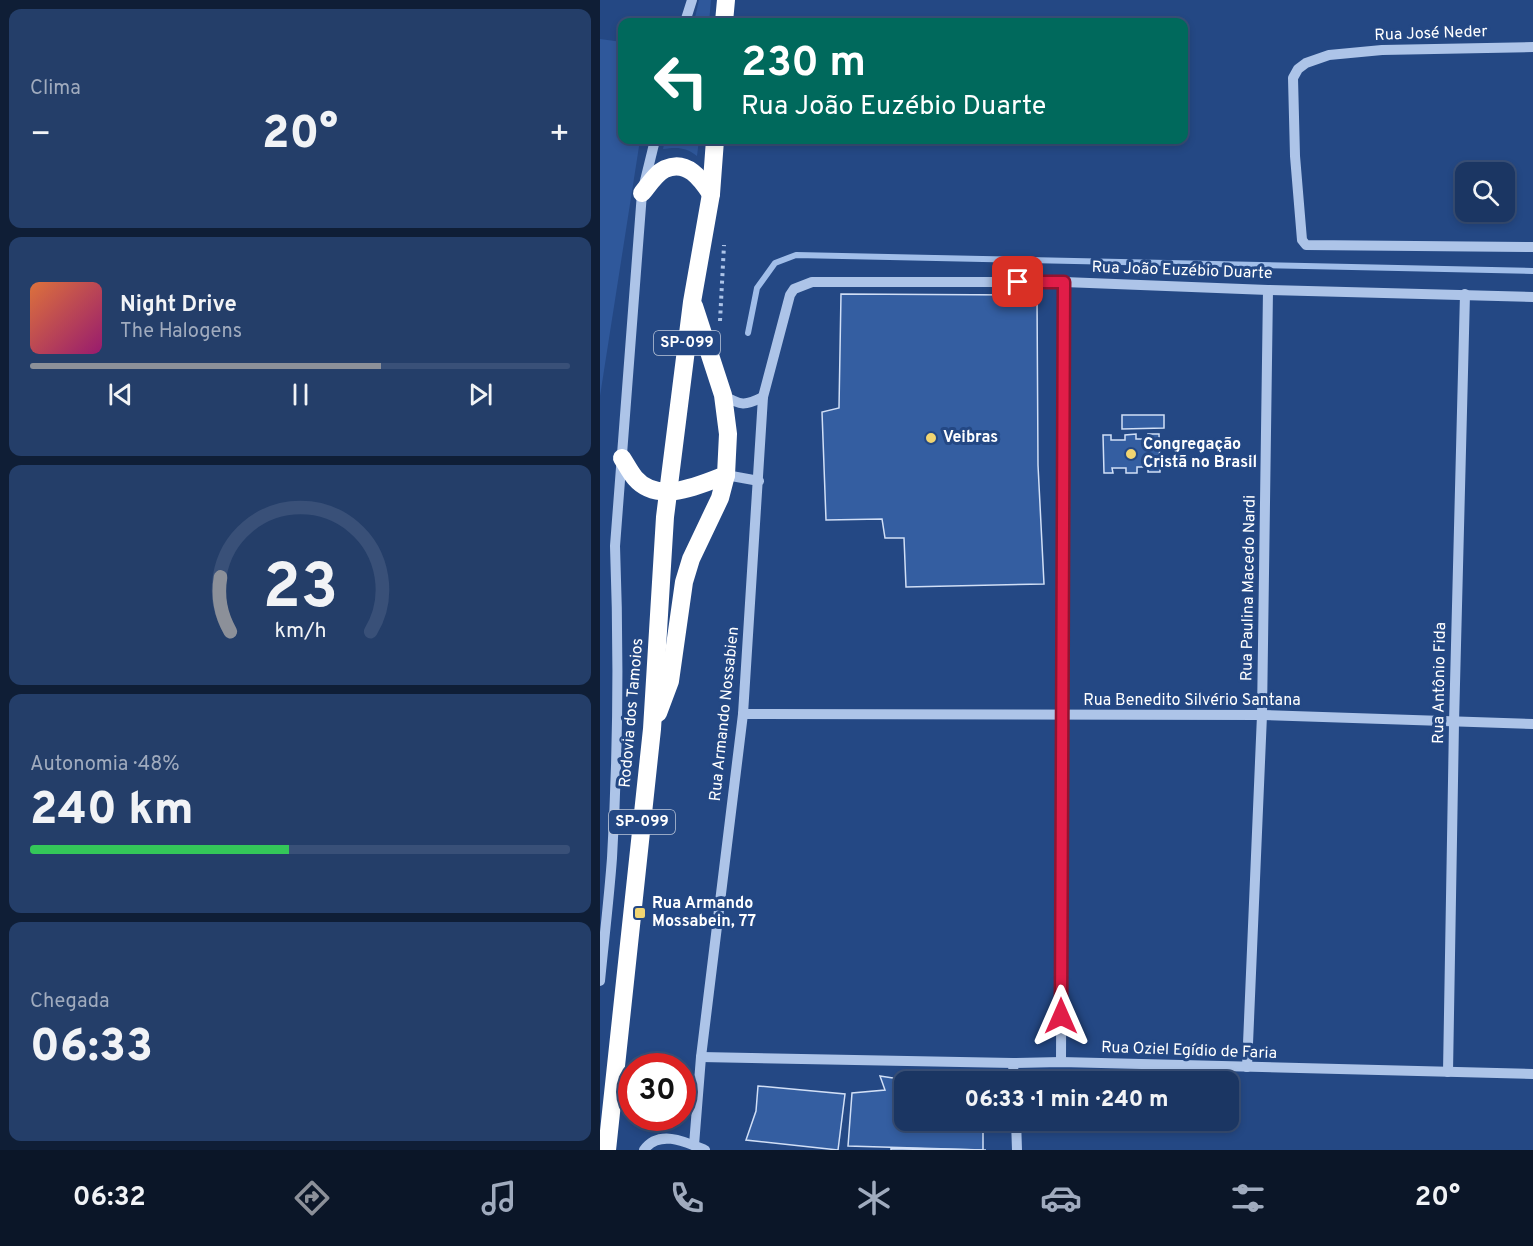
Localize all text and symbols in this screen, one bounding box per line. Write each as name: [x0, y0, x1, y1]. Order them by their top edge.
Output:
street label: Rua José Neder: [1374, 22, 1488, 46]
text: 230 m: [741, 38, 866, 91]
icon: left: [642, 42, 720, 120]
text: Clima: [30, 76, 81, 102]
text: Rua João Euzébio Duarte: [741, 90, 1046, 124]
text: 20°: [262, 107, 338, 164]
text: −: [30, 115, 51, 157]
text: +: [549, 115, 570, 157]
map controls: [1455, 162, 1515, 222]
button: search: [1455, 162, 1515, 222]
pin: [992, 256, 1043, 307]
street label: Rua João Euzébio Duarte: [1091, 258, 1273, 284]
icon: arrive: [1001, 265, 1034, 298]
text: Night Drive: [120, 292, 237, 319]
text: The Halogens: [120, 319, 242, 345]
road number: SP-099: [654, 331, 720, 355]
icon: previous: [104, 378, 137, 411]
icon: pause: [284, 378, 317, 411]
icon: next: [464, 378, 497, 411]
place label: Veibras: [943, 428, 998, 448]
marker: Veibras: [924, 431, 938, 445]
place label: Congregação Cristã no Brasil: [1143, 435, 1257, 473]
marker: Congregação Cristã no Brasil: [1124, 447, 1138, 461]
street label: Rua Paulina Macedo Nardi: [1237, 495, 1261, 681]
text: 23: [262, 551, 338, 630]
text: km/h: [274, 618, 326, 645]
street label: Rua Antônio Fida: [1429, 622, 1451, 744]
street label: Rua Armando Nossabien: [706, 626, 744, 802]
street label: Rodovia dos Tamoios: [615, 637, 649, 789]
street label: Rua Benedito Silvério Santana: [1083, 691, 1301, 711]
text: Autonomia · 48%: [30, 752, 180, 778]
text: 240 km: [30, 783, 194, 840]
road number: SP-099: [609, 810, 675, 834]
place label: Rua Armando Mossabein, 77: [652, 894, 756, 932]
marker: Rua Armando Mossabein, 77: [633, 906, 647, 920]
position arrow: [1029, 984, 1093, 1048]
text: Chegada: [30, 989, 110, 1015]
text: 06:33: [30, 1020, 153, 1077]
street label: Rua Oziel Egídio de Faria: [1101, 1038, 1277, 1064]
speed limit sign: 30: [618, 1053, 696, 1131]
text: 06:33 · 1 min · 240 m: [965, 1087, 1168, 1114]
icon: directions: [291, 1177, 333, 1219]
icon: music: [478, 1177, 520, 1219]
icon: phone: [666, 1177, 708, 1219]
icon: climate: [853, 1177, 895, 1219]
icon: car: [1040, 1177, 1082, 1219]
icon: filters: [1227, 1177, 1269, 1219]
text: 06:32: [73, 1181, 146, 1215]
text: 20°: [1415, 1181, 1460, 1215]

